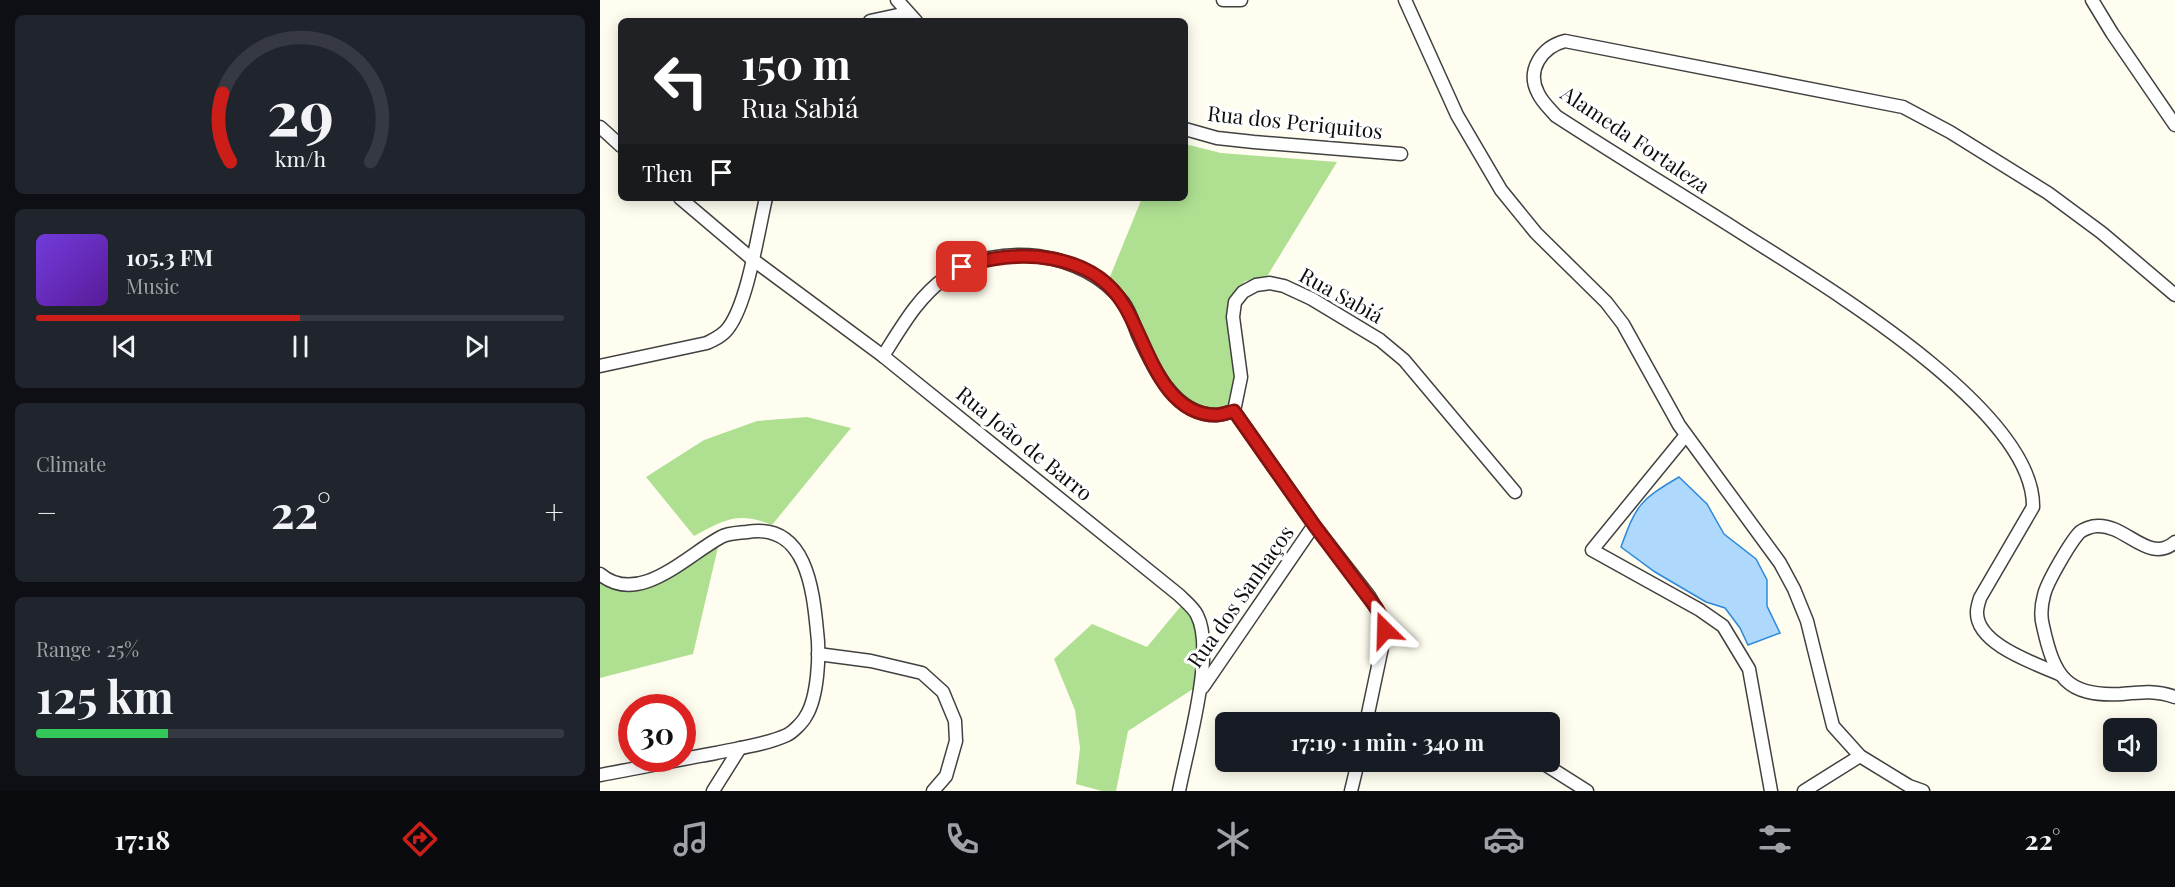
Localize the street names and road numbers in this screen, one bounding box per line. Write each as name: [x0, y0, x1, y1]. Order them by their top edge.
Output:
street label: Alameda Fortaleza: [1555, 78, 1716, 199]
street label: Rua dos Periquitos: [1206, 98, 1384, 144]
street label: Rua Sabiá: [1295, 260, 1389, 329]
street label: Rua João de Barro: [951, 379, 1099, 506]
street label: Rua dos Sanhaços: [1180, 519, 1299, 673]

